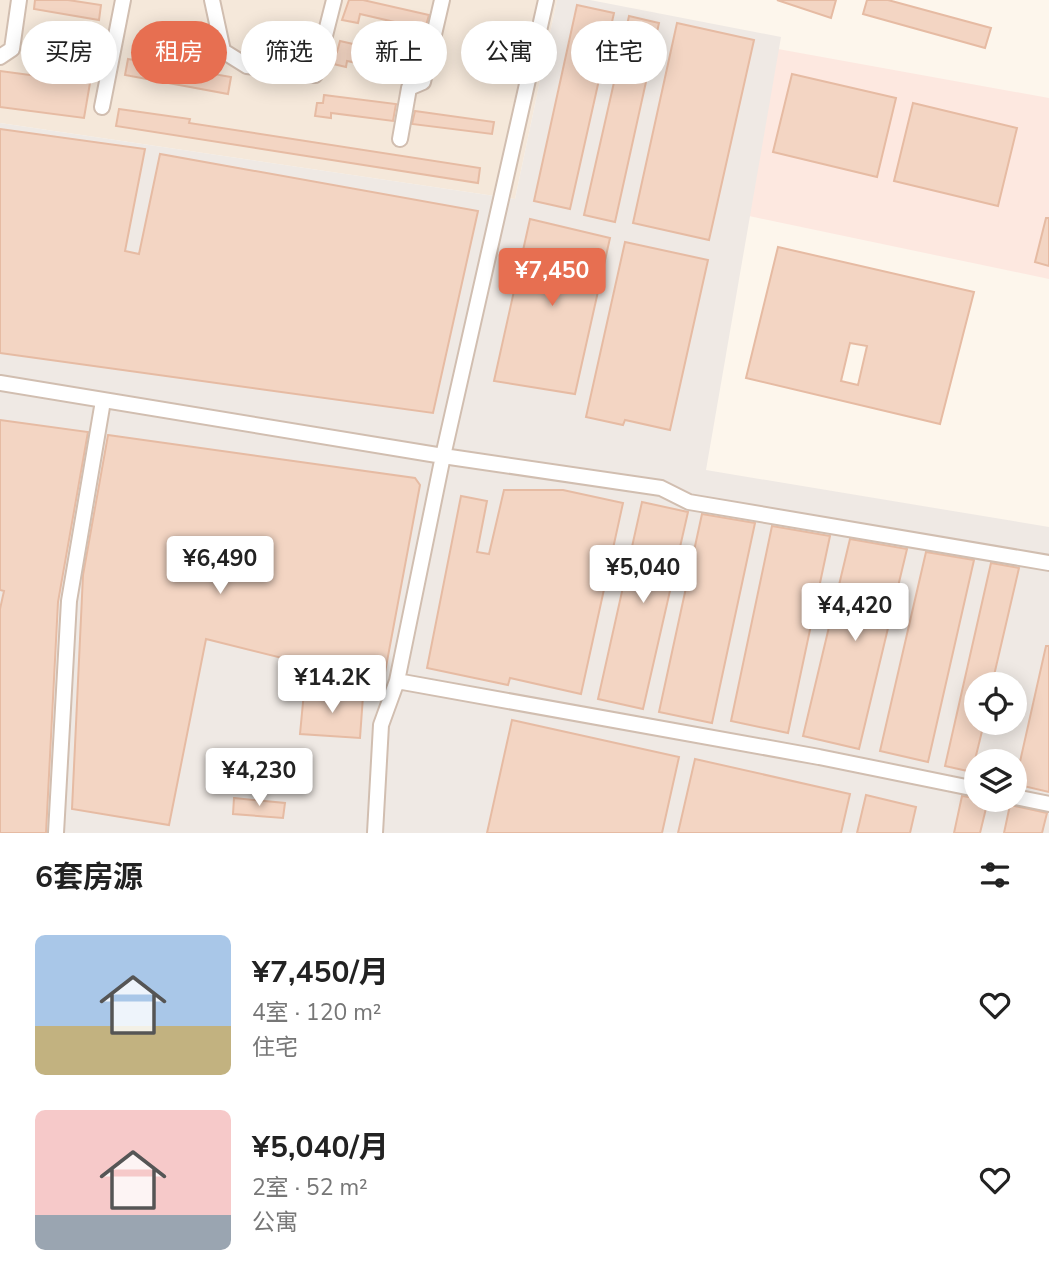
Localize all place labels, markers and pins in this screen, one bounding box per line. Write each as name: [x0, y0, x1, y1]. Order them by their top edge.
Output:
pin: ¥7,450: [495, 248, 609, 308]
pin: ¥6,490: [163, 536, 277, 596]
pin: ¥5,040: [586, 546, 700, 605]
pin: ¥4,420: [798, 584, 912, 643]
pin: ¥14.2K: [275, 656, 389, 715]
pin: ¥4,230: [202, 748, 316, 808]

